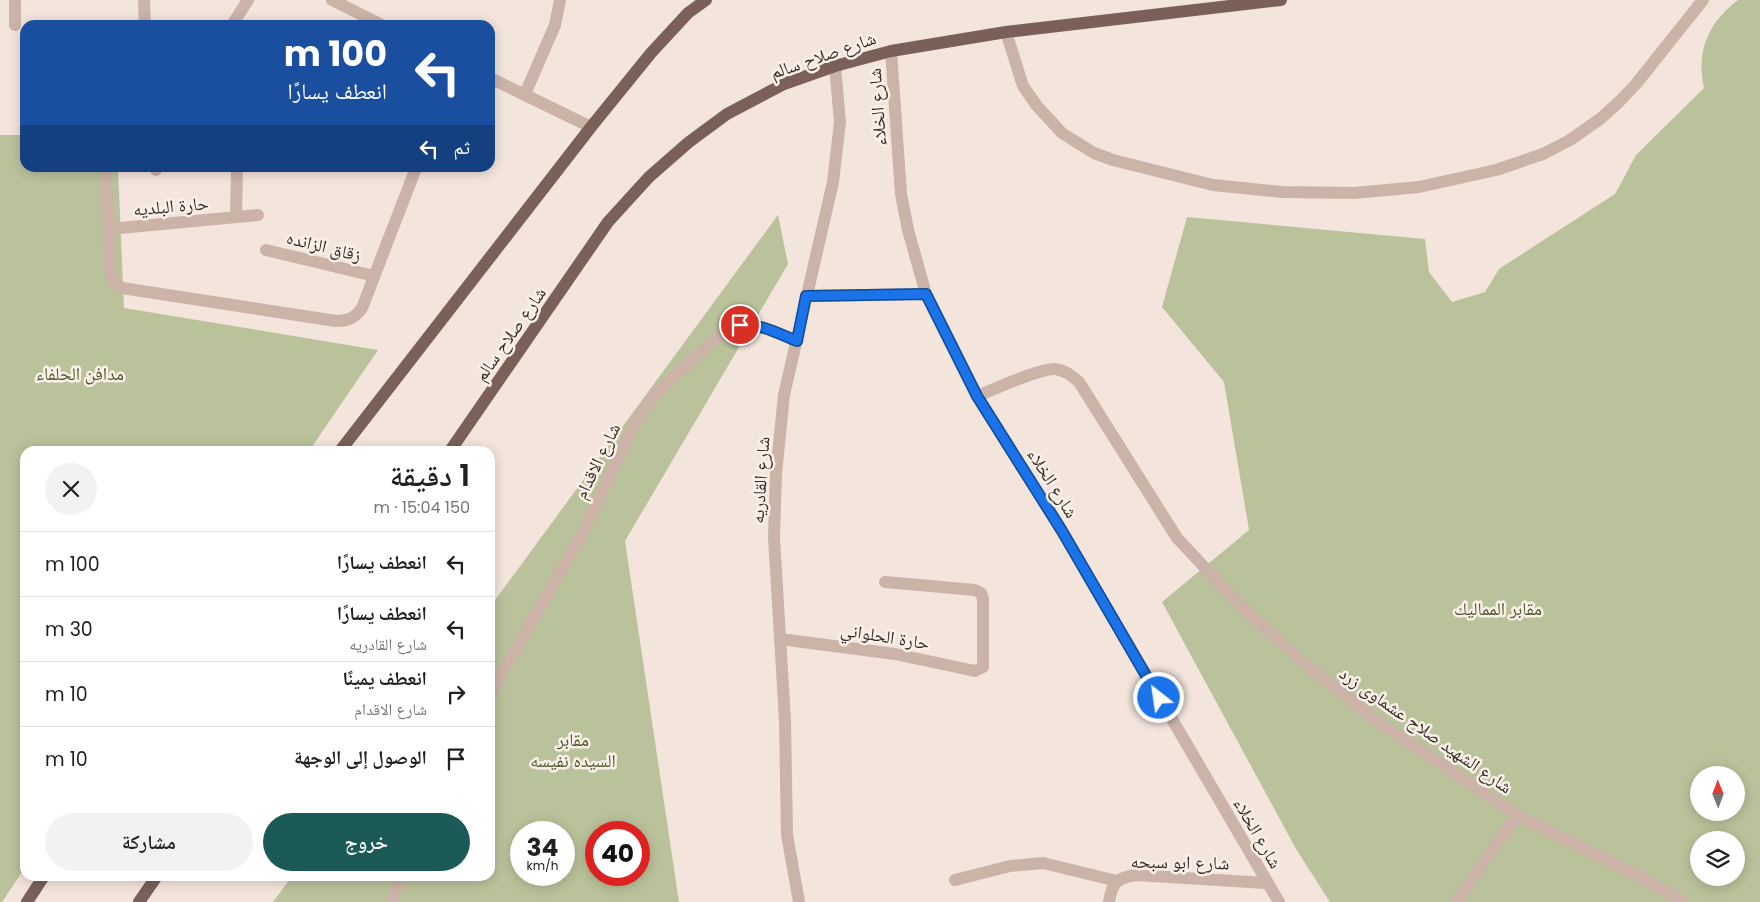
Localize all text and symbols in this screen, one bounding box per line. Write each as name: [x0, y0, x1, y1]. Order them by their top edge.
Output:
street label: شارع صلاح سالم: [767, 25, 879, 85]
text: 100 m: [284, 29, 387, 78]
icon: left: [405, 40, 470, 105]
street label: شارع الخلاء: [862, 67, 892, 147]
text: انعطف يسارًا: [287, 76, 387, 107]
text: ثم: [453, 134, 470, 161]
icon: left: [415, 135, 443, 163]
street label: حارة البلديه: [132, 190, 210, 222]
street label: زقاق الزانده: [284, 225, 364, 267]
street label: شارع صلاح سالم: [468, 282, 552, 386]
pin: [719, 304, 761, 346]
icon: arrive: [726, 311, 754, 339]
park label: مدافن الحلفاء: [36, 361, 124, 386]
street label: شارع الاقدام: [568, 419, 626, 503]
street label: شارع القادريه: [744, 436, 776, 524]
street label: شارع الخلاء: [1022, 443, 1084, 523]
text: 1 دقيقة: [390, 454, 470, 497]
button: close: [45, 463, 97, 515]
text: 150 m · 15:04: [373, 496, 470, 519]
text: انعطف يسارًا: [337, 549, 427, 576]
icon: left: [442, 550, 470, 578]
text: 100 m: [45, 551, 100, 578]
park label: مقابر المماليك: [1454, 596, 1542, 621]
text: انعطف يسارًا: [337, 600, 427, 627]
icon: left: [442, 615, 470, 643]
text: 30 m: [45, 616, 93, 643]
street label: حارة الحلواني: [838, 617, 931, 658]
text: شارع القادريه: [349, 633, 427, 656]
street label: شارع الشهيد صلاح عشماوى زرد: [1335, 661, 1517, 799]
text: انعطف يمينًا: [342, 665, 427, 692]
position arrow: [1132, 671, 1184, 723]
icon: right: [442, 680, 470, 708]
text: 10 m: [45, 681, 88, 708]
text: شارع الاقدام: [354, 698, 427, 721]
park label: مقابر السيده نفيسه: [530, 727, 616, 773]
text: الوصول إلى الوجهة: [294, 744, 427, 771]
icon: arrive: [442, 745, 470, 773]
text: 10 m: [45, 746, 88, 773]
north arrow: [1690, 766, 1745, 821]
map controls: [1690, 766, 1745, 886]
street label: شارع الخلاء: [1228, 793, 1288, 873]
button: مشاركة: [45, 813, 253, 871]
button: خروج: [263, 813, 470, 871]
speed limit sign: 40: [585, 821, 650, 886]
text: 34: [526, 830, 559, 865]
button: layers: [1690, 831, 1745, 886]
street label: شارع ابو سبحه: [1130, 849, 1230, 875]
text: km/h: [527, 857, 558, 874]

